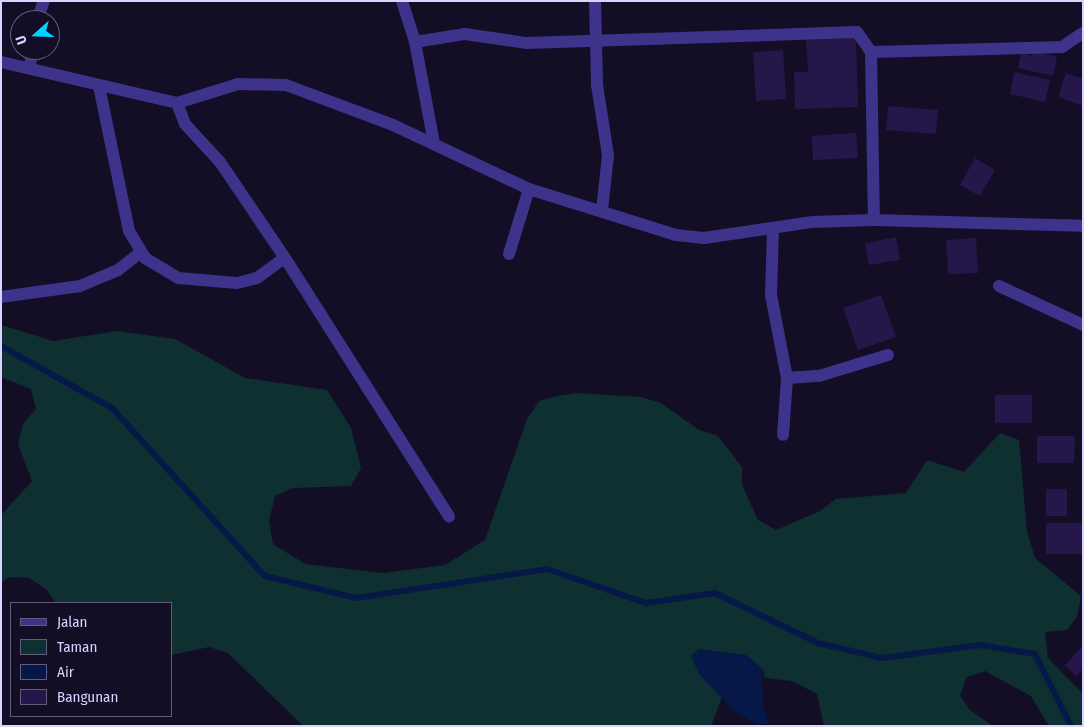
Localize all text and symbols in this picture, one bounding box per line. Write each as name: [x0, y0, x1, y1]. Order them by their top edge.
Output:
north arrow: [10, 10, 60, 60]
text: U: [12, 33, 31, 47]
legend: [10, 602, 172, 717]
text: Jalan: [57, 613, 87, 631]
text: Taman: [57, 638, 97, 656]
text: Air: [57, 663, 74, 681]
text: Bangunan: [57, 688, 118, 706]

